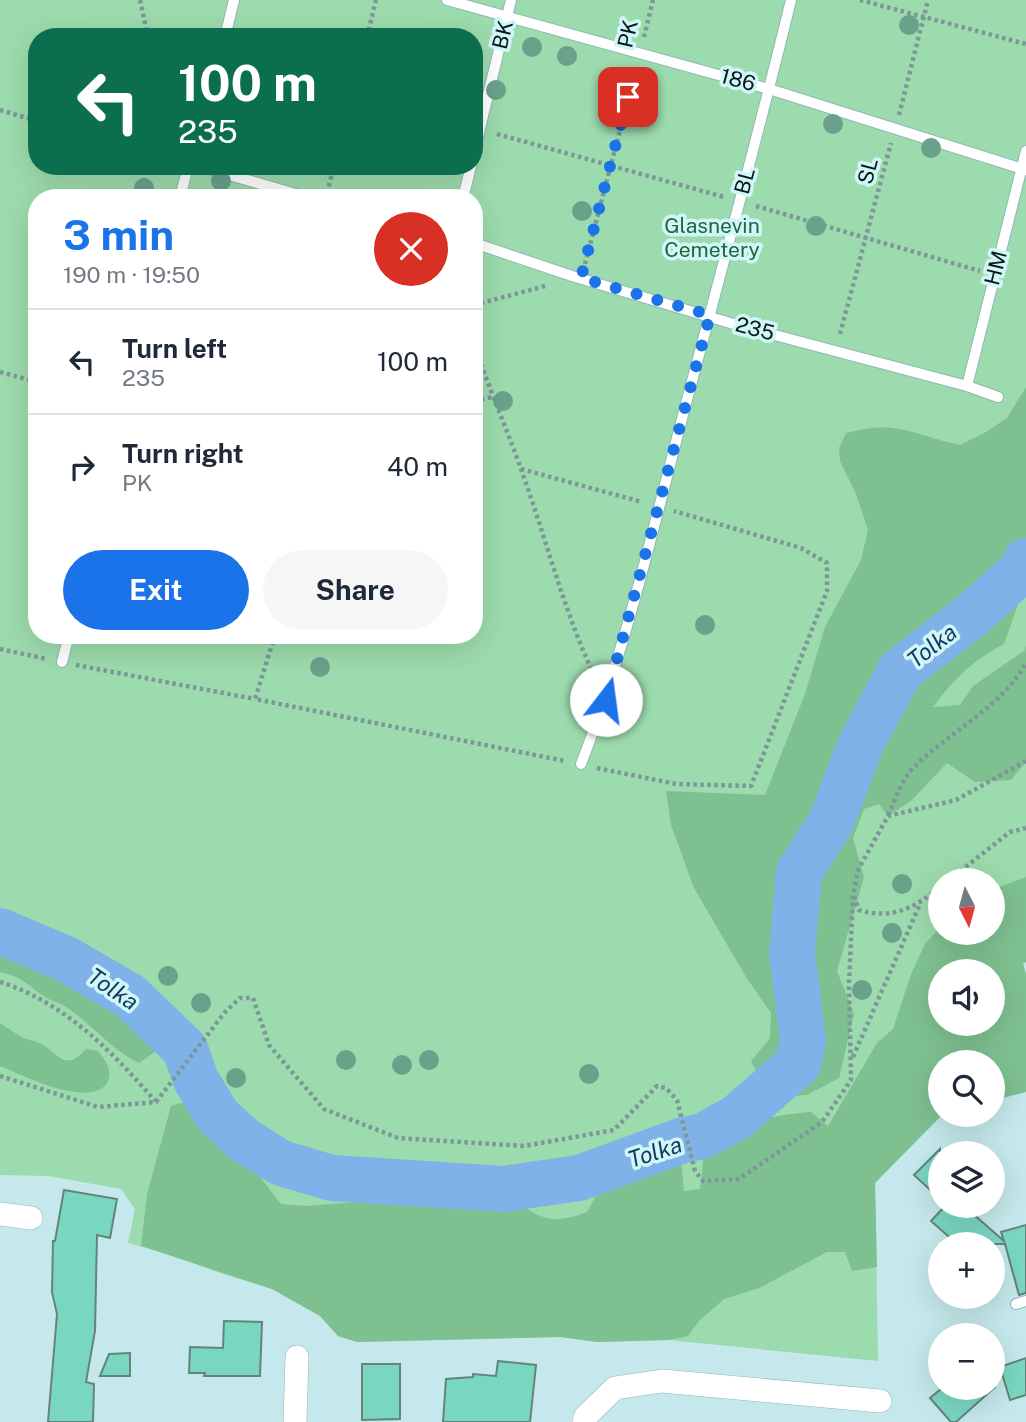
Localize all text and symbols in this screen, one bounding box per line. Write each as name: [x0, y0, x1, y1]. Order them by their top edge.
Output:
street label: BK: [487, 18, 518, 52]
street label: PK: [612, 18, 643, 50]
text: 100 m: [178, 54, 317, 112]
icon: left: [63, 56, 154, 147]
street label: 186: [718, 63, 758, 96]
pin: [598, 67, 658, 127]
icon: arrive: [609, 78, 647, 116]
text: 235: [178, 113, 238, 150]
street label: SL: [852, 155, 883, 187]
street label: BL: [729, 165, 760, 197]
text: 3 min: [63, 210, 174, 259]
button: close: [374, 212, 448, 286]
park label: Glasnevin Cemetery: [664, 213, 760, 262]
street label: HM: [979, 248, 1012, 288]
text: 190 m · 19:50: [63, 261, 200, 288]
street label: 235: [733, 311, 777, 346]
text: Turn left: [122, 333, 227, 364]
icon: left: [63, 343, 101, 381]
text: 100 m: [377, 346, 448, 377]
text: 235: [122, 364, 165, 391]
text: Turn right: [122, 438, 244, 469]
icon: right: [63, 448, 101, 486]
text: 40 m: [387, 451, 448, 482]
text: PK: [122, 469, 152, 496]
button: Exit: [63, 550, 249, 630]
button: Share: [263, 550, 448, 630]
water label: Tolka: [902, 618, 962, 673]
position arrow: [569, 663, 643, 737]
north arrow: [928, 868, 1004, 945]
map controls: [928, 868, 1005, 1400]
button: sound: [928, 959, 1005, 1036]
water label: Tolka: [83, 962, 144, 1015]
button: search: [928, 1050, 1005, 1127]
water label: Tolka: [625, 1130, 685, 1173]
button: layers: [928, 1141, 1005, 1218]
button: +: [928, 1232, 1005, 1309]
button: −: [928, 1323, 1005, 1400]

